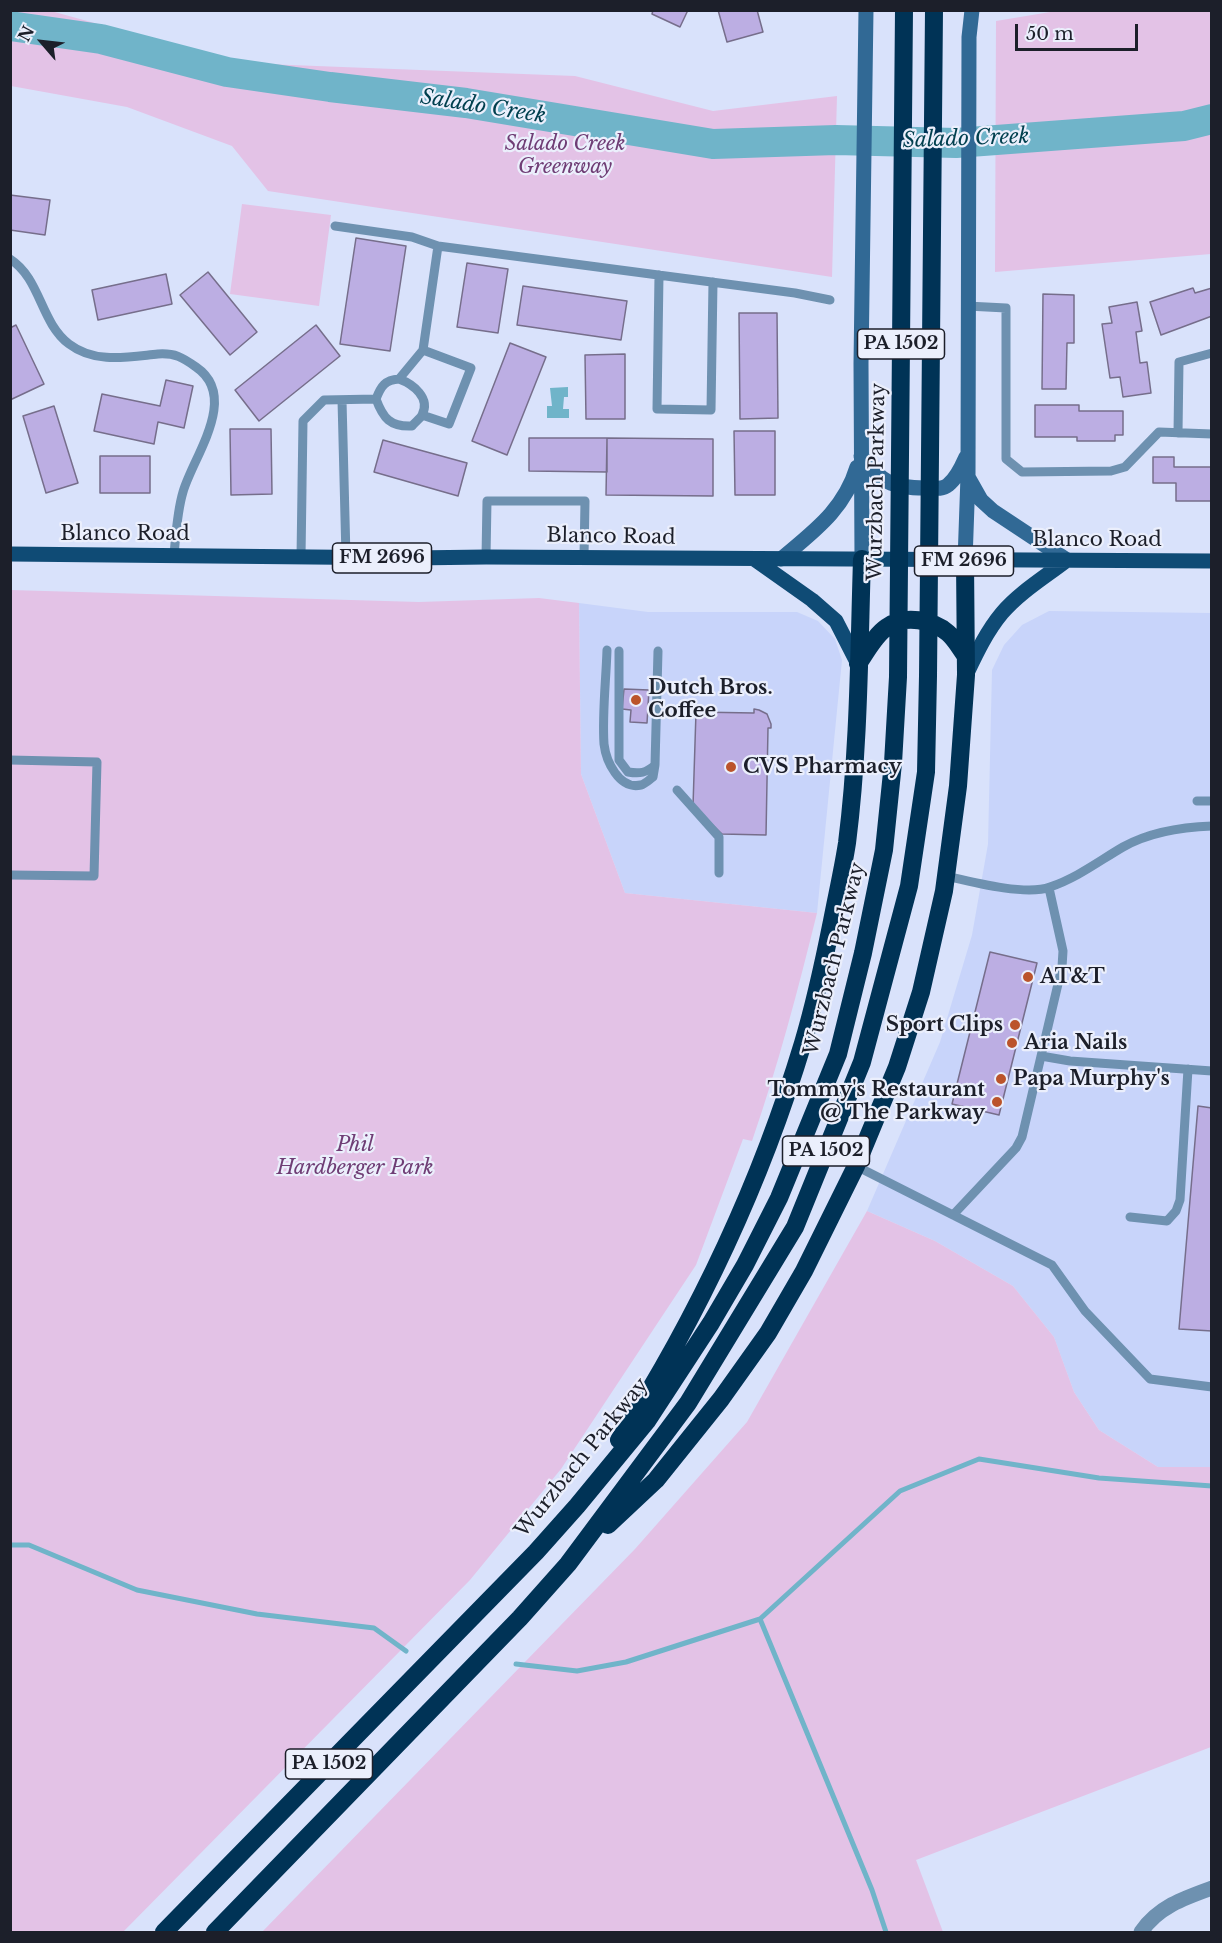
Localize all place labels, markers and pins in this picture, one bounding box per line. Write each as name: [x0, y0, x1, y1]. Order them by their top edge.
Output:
place label: Dutch Bros. Coffee: [648, 676, 773, 723]
marker: Dutch Bros. Coffee: [629, 693, 643, 707]
place label: CVS Pharmacy: [743, 755, 902, 779]
marker: CVS Pharmacy: [724, 760, 738, 774]
place label: AT&T: [1040, 965, 1105, 989]
marker: AT&T: [1021, 970, 1035, 984]
place label: Sport Clips: [886, 1013, 1003, 1037]
marker: Sport Clips: [1008, 1018, 1022, 1032]
place label: Aria Nails: [1024, 1031, 1127, 1055]
marker: Aria Nails: [1005, 1036, 1019, 1050]
place label: Papa Murphy's: [1013, 1067, 1170, 1091]
marker: Papa Murphy's: [994, 1072, 1008, 1086]
place label: Tommy's Restaurant @ The Parkway: [767, 1078, 985, 1125]
marker: Tommy's Restaurant @ The Parkway: [990, 1095, 1004, 1109]

